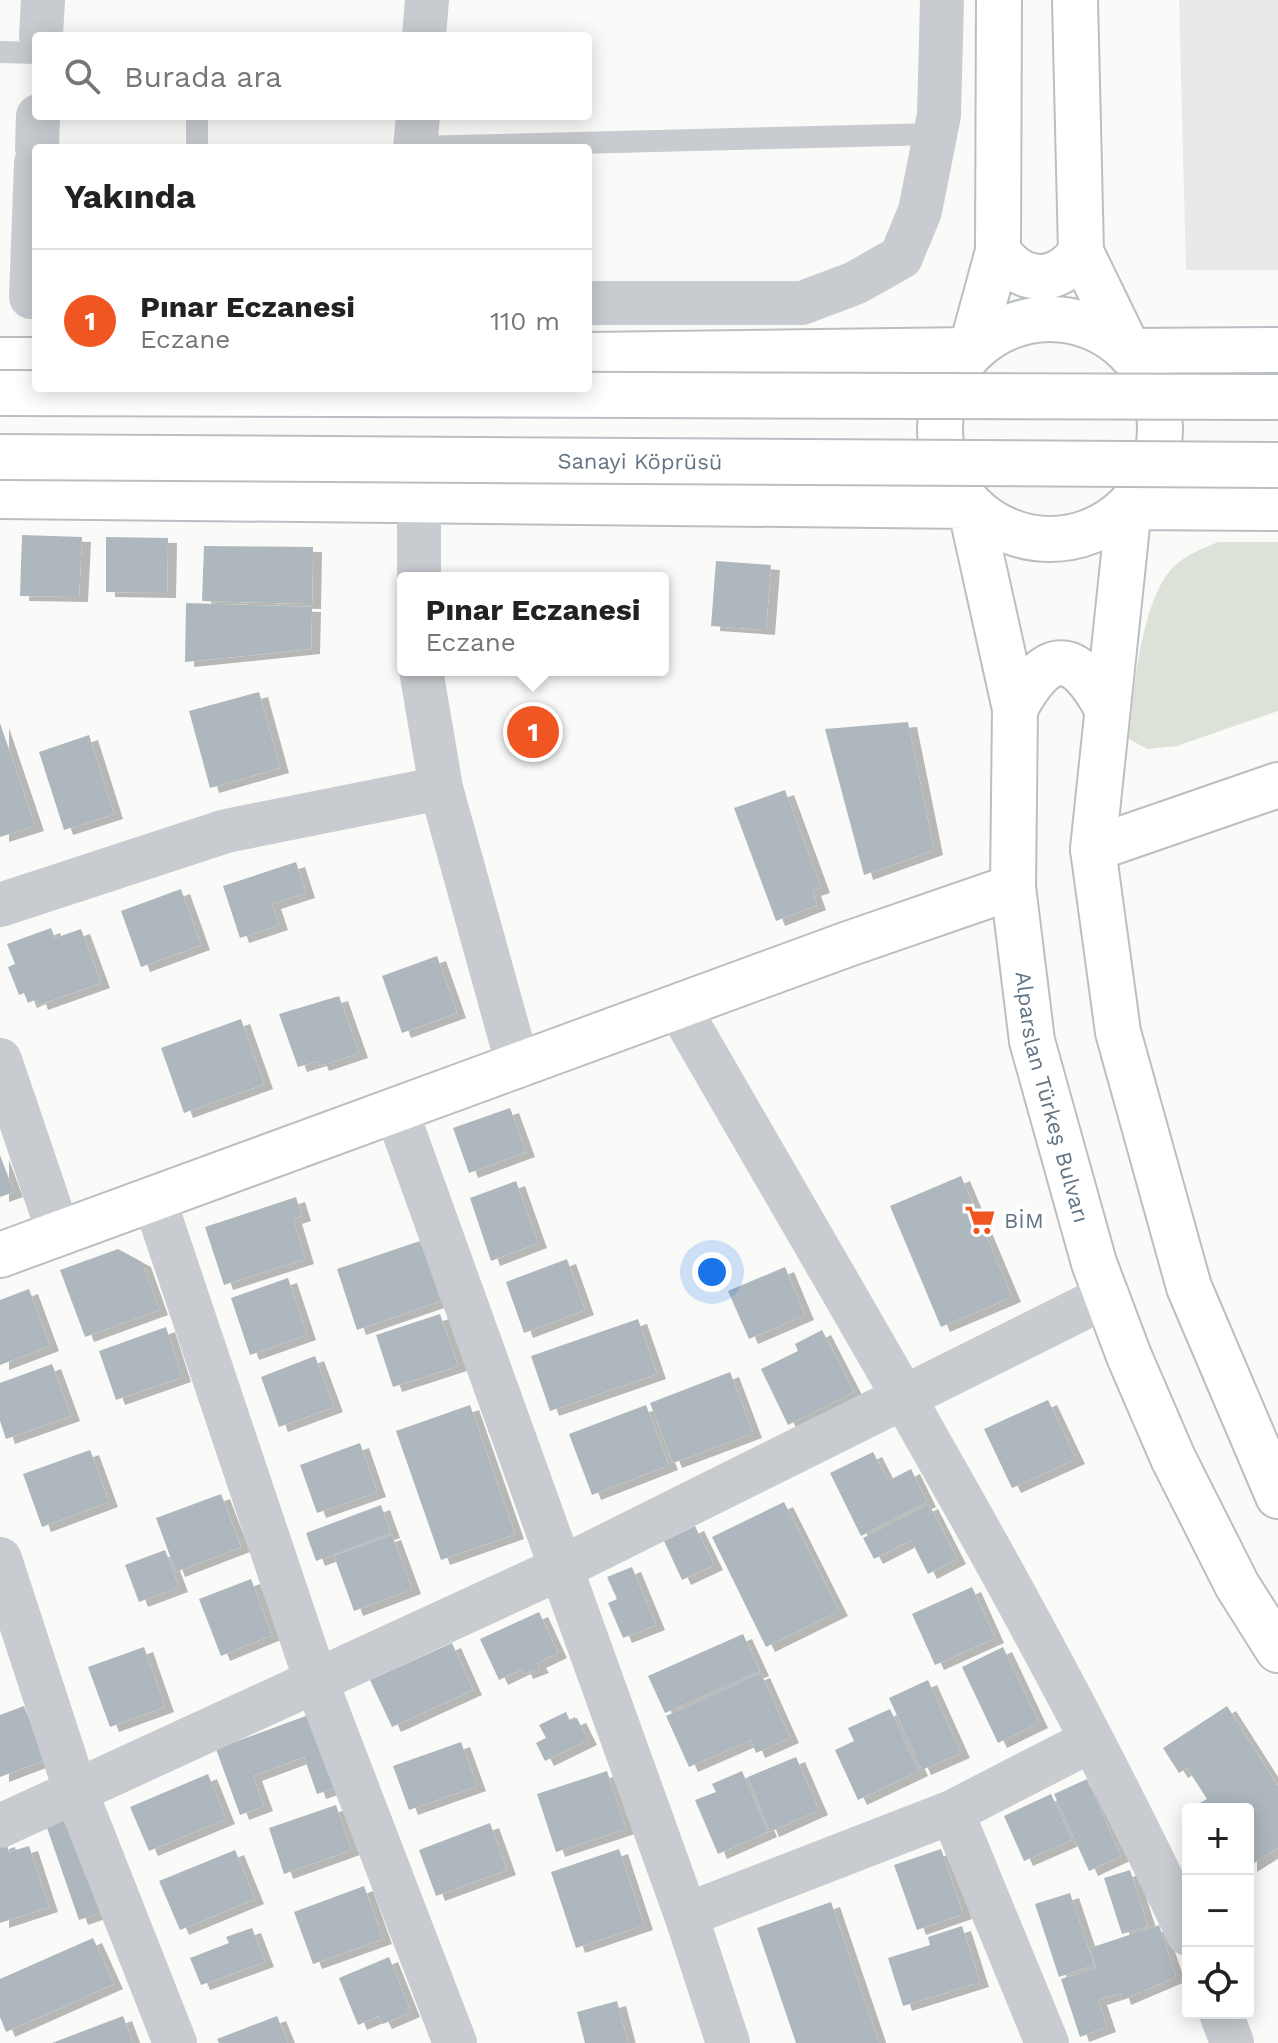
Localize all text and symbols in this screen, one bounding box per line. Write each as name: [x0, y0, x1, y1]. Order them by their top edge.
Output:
search box: [32, 32, 592, 120]
icon: search: [60, 54, 104, 98]
text: Burada ara: [124, 59, 282, 94]
text: Yakında: [64, 176, 196, 216]
text: Pınar Eczanesi: [140, 289, 355, 324]
text: 1: [84, 306, 96, 336]
text: 110 m: [490, 306, 560, 336]
text: Eczane: [140, 324, 230, 354]
street label: Sanayi Köprüsü: [558, 448, 722, 474]
popup: [397, 572, 669, 676]
text: Pınar Eczanesi: [425, 592, 641, 627]
text: Eczane: [425, 627, 516, 657]
pin: 1: [507, 702, 559, 762]
street label: Alparslan Türkeş Bulvarı: [1011, 970, 1095, 1225]
supermarket icon: BİM: [963, 1203, 997, 1237]
place label: BİM: [1004, 1208, 1044, 1233]
your location: [692, 1252, 732, 1292]
map controls: [1182, 1803, 1254, 2019]
button: +: [1182, 1803, 1254, 1875]
button: −: [1182, 1875, 1254, 1947]
button: locate: [1182, 1947, 1254, 2019]

